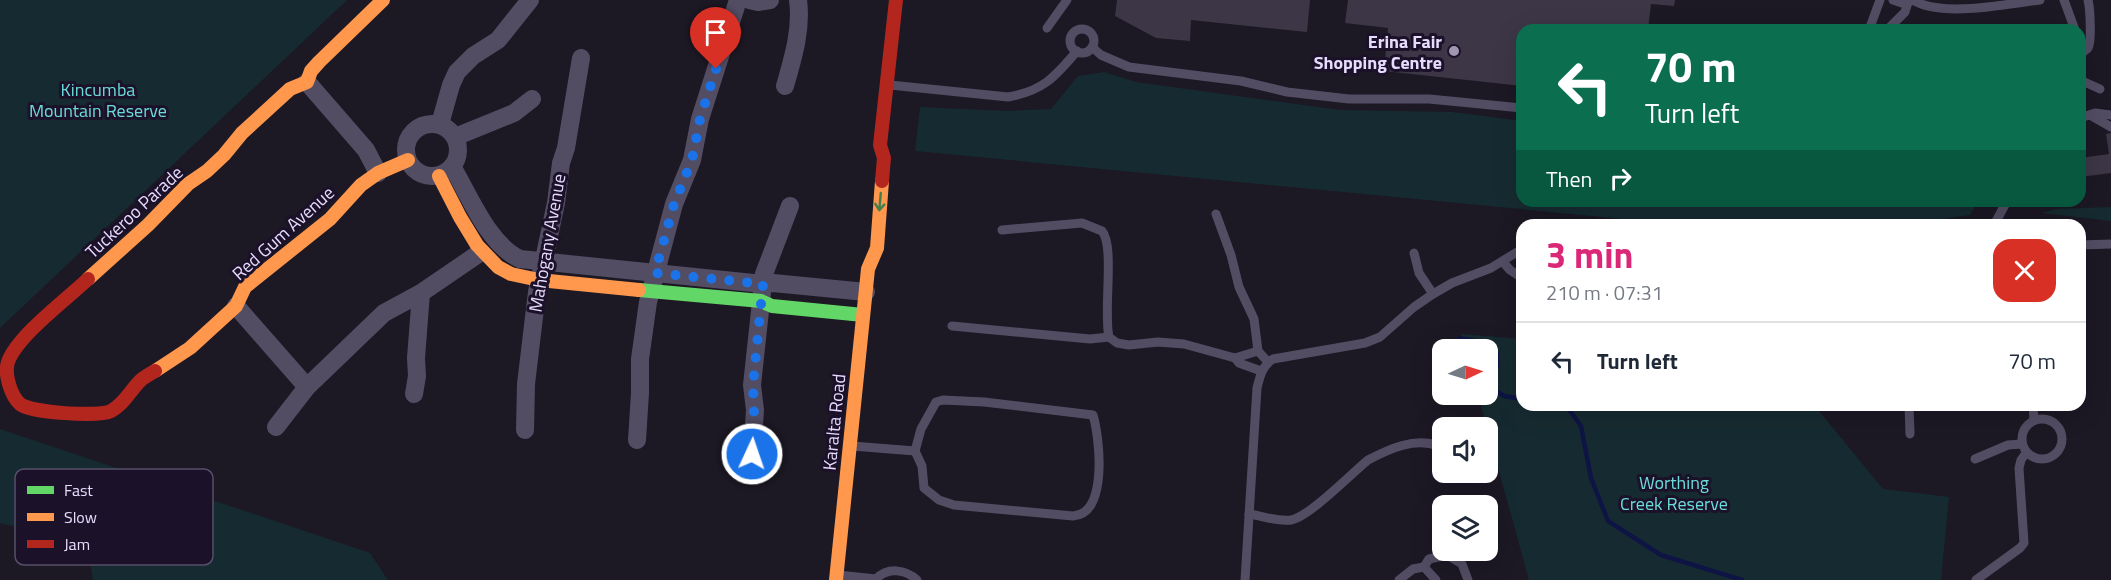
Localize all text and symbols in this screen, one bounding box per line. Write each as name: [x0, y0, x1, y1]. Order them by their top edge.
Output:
pin: [690, 7, 741, 69]
icon: arrive: [699, 16, 732, 49]
place label: Erina Fair Shopping Centre: [1314, 28, 1442, 76]
text: 70 m: [1645, 34, 1737, 98]
marker: Erina Fair Shopping Centre: [1447, 44, 1461, 58]
icon: left: [1546, 48, 1624, 126]
park label: Kincumba Mountain Reserve: [29, 76, 167, 124]
text: Turn left: [1645, 92, 1739, 133]
street label: Tuckeroo Parade: [79, 159, 189, 265]
text: Then: [1546, 162, 1592, 196]
icon: right: [1604, 162, 1637, 195]
street label: Mahogany Avenue: [522, 172, 572, 314]
street label: Red Gum Avenue: [226, 180, 340, 286]
one-way arrow: [874, 192, 885, 212]
text: 3 min: [1546, 227, 1633, 282]
button: close: [1993, 239, 2056, 302]
text: 210 m · 07:31: [1546, 277, 1663, 308]
north arrow: [1432, 339, 1498, 405]
map controls: [1432, 339, 1498, 561]
text: Turn left: [1597, 344, 1678, 378]
text: 70 m: [2008, 344, 2056, 378]
icon: left: [1546, 345, 1579, 378]
street label: Karalta Road: [816, 372, 852, 472]
button: sound: [1432, 417, 1498, 483]
position arrow: [720, 422, 784, 486]
legend: [15, 469, 213, 565]
park label: Worthing Creek Reserve: [1620, 469, 1728, 517]
text: Fast: [64, 478, 93, 502]
button: layers: [1432, 495, 1498, 561]
text: Slow: [64, 505, 97, 529]
text: Jam: [64, 532, 90, 556]

